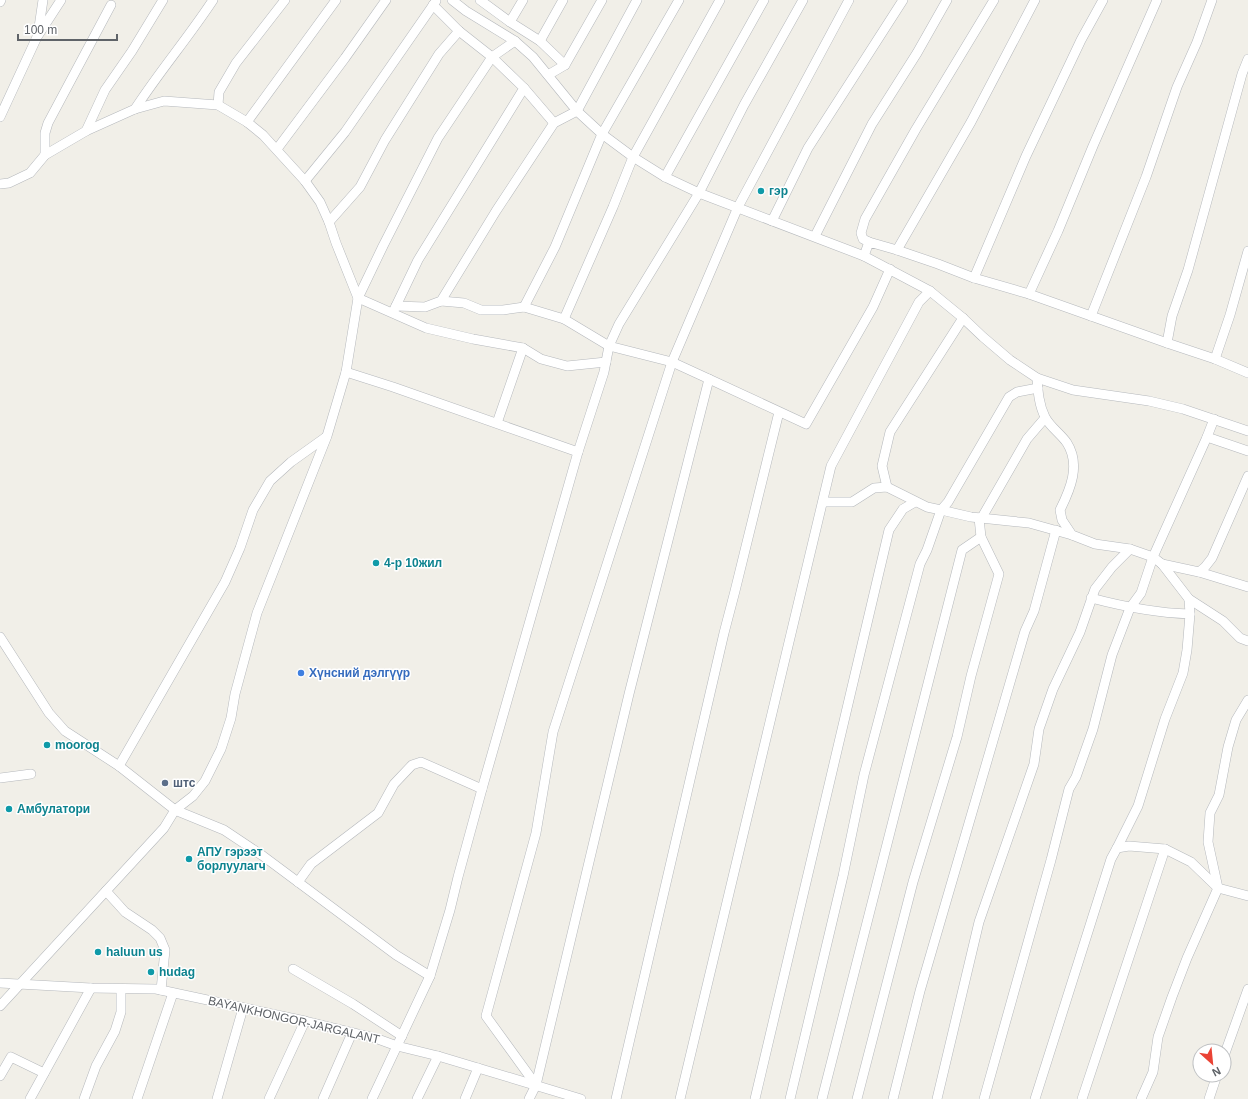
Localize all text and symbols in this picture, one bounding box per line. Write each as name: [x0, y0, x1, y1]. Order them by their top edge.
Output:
scale bar: [18, 16, 117, 42]
text: 100 m: [24, 23, 57, 37]
place label: гэр: [769, 184, 788, 198]
marker: гэр: [756, 186, 766, 196]
place label: 4-р 10жил: [384, 556, 442, 570]
marker: 4-р 10жил: [371, 558, 381, 568]
place label: Хүнсний дэлгүүр: [309, 666, 410, 680]
marker: Хүнсний дэлгүүр: [296, 668, 306, 678]
place label: moorog: [55, 738, 100, 752]
marker: moorog: [42, 740, 52, 750]
place label: штс: [173, 776, 196, 790]
marker: штс: [160, 778, 170, 788]
place label: Амбулатори: [17, 802, 90, 816]
marker: Амбулатори: [4, 804, 14, 814]
place label: АПУ гэрээт борлуулагч: [197, 845, 266, 873]
marker: АПУ гэрээт борлуулагч: [184, 854, 194, 864]
place label: haluun us: [106, 945, 163, 959]
marker: haluun us: [93, 947, 103, 957]
place label: hudag: [159, 965, 195, 979]
marker: hudag: [146, 967, 156, 977]
street label: BAYANKHONGOR-JARGALANT: [207, 993, 382, 1047]
north arrow: [1192, 1043, 1232, 1083]
text: N: [1210, 1065, 1223, 1079]

